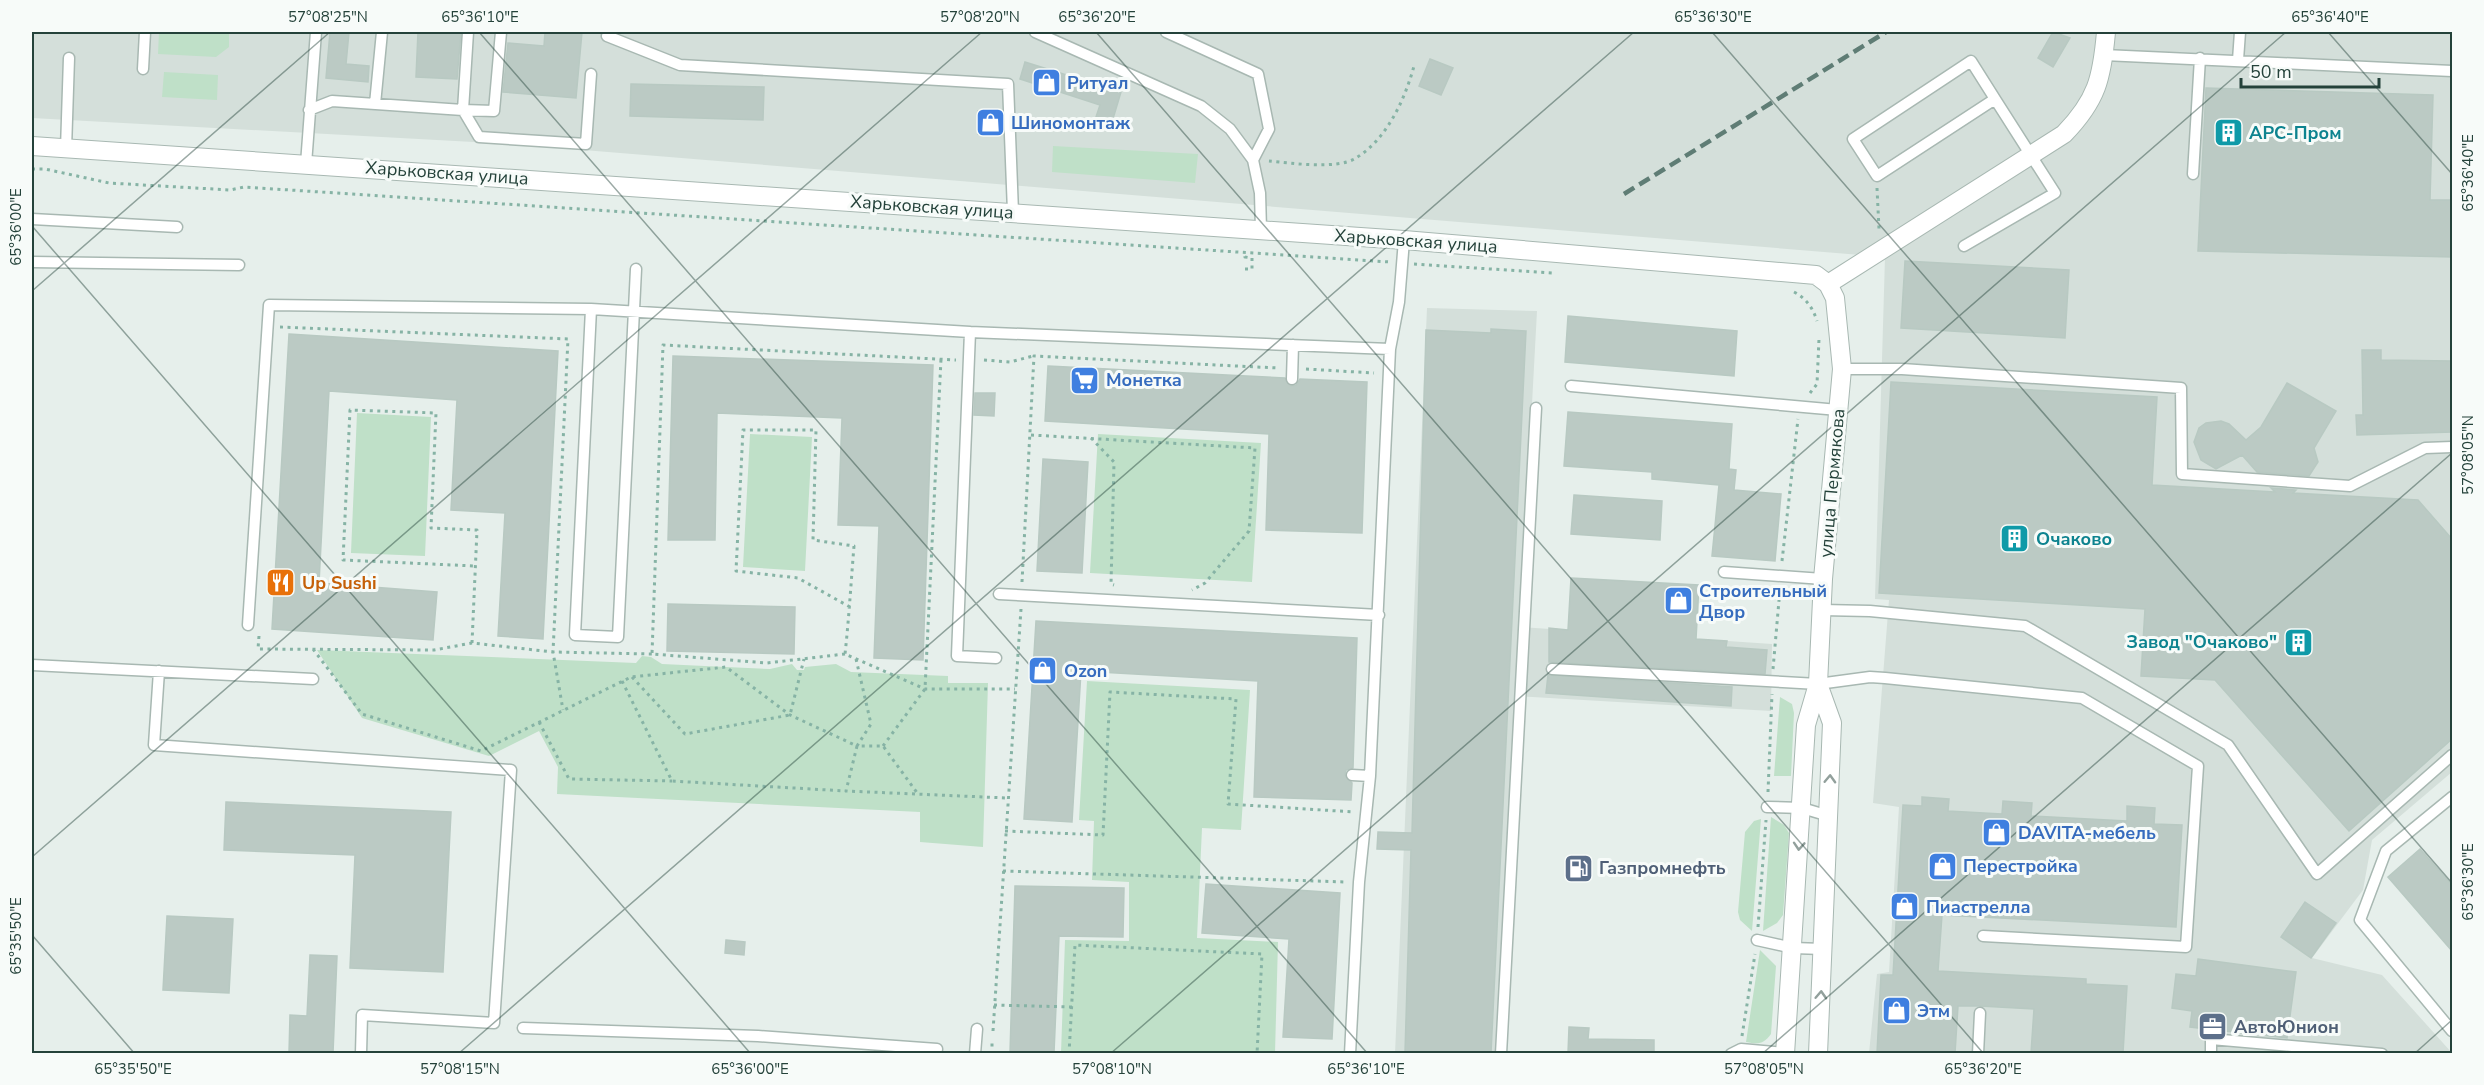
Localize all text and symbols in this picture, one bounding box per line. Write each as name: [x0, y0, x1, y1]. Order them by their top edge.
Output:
text: 57°08'25"N: [288, 7, 368, 27]
text: 65°36'10"E: [441, 7, 519, 27]
text: 57°08'20"N: [940, 7, 1020, 27]
text: 65°36'20"E: [1058, 7, 1136, 27]
text: 65°36'30"E: [1674, 7, 1752, 27]
text: 65°36'40"E: [2291, 7, 2369, 27]
scale bar: [2241, 51, 2379, 89]
text: 50 m: [2250, 60, 2292, 84]
shop icon: Ритуал: [1030, 67, 1062, 99]
place label: Ритуал: [1067, 71, 1128, 95]
shop icon: Шиномонтаж: [974, 107, 1006, 139]
place label: Шиномонтаж: [1011, 111, 1130, 135]
building icon: АРС-Пром: [2212, 117, 2244, 149]
place label: АРС-Пром: [2249, 121, 2341, 145]
text: 65°36'40"E: [2458, 134, 2478, 212]
street label: Харьковская улица: [365, 155, 529, 191]
text: 65°36'00"E: [6, 188, 26, 266]
street label: Харьковская улица: [850, 189, 1014, 225]
street label: Харьковская улица: [1334, 223, 1498, 259]
supermarket icon: Монетка: [1069, 364, 1101, 396]
place label: Монетка: [1106, 368, 1182, 392]
street label: улица Пермякова: [1814, 407, 1850, 559]
text: 57°08'05"N: [2458, 415, 2478, 495]
building icon: Очаково: [1999, 523, 2031, 555]
place label: Очаково: [2036, 527, 2112, 551]
restaurant icon: Up Sushi: [265, 567, 297, 599]
place label: Up Sushi: [302, 571, 377, 595]
place label: Строительный Двор: [1699, 579, 1827, 624]
shop icon: Строительный Двор: [1662, 585, 1694, 617]
building icon: Завод "Очаково": [2282, 626, 2314, 658]
place label: Завод "Очаково": [2126, 630, 2277, 654]
shop icon: Ozon: [1027, 655, 1059, 687]
place label: Ozon: [1064, 659, 1107, 683]
one-way arrow: [1824, 775, 1836, 784]
shop icon: DAVITA-мебель: [1981, 817, 2013, 849]
place label: DAVITA-мебель: [2018, 821, 2156, 845]
one-way arrow: [1793, 841, 1806, 850]
text: 65°36'30"E: [2458, 843, 2478, 921]
shop icon: Перестройка: [1926, 850, 1958, 882]
fuel station icon: Газпромнефть: [1562, 852, 1594, 884]
place label: Перестройка: [1963, 854, 2078, 878]
place label: Газпромнефть: [1599, 856, 1726, 880]
shop icon: Пиастрелла: [1889, 891, 1921, 923]
place label: Пиастрелла: [1926, 895, 2031, 919]
text: 65°35'50"E: [6, 897, 26, 975]
one-way arrow: [1815, 991, 1828, 1000]
shop icon: Этм: [1880, 995, 1912, 1027]
place label: Этм: [1917, 999, 1950, 1023]
office icon: АвтоЮнион: [2197, 1011, 2229, 1043]
place label: АвтоЮнион: [2234, 1015, 2339, 1039]
text: 65°35'50"E: [94, 1059, 172, 1079]
text: 57°08'15"N: [420, 1059, 500, 1079]
text: 65°36'00"E: [711, 1059, 789, 1079]
text: 57°08'10"N: [1072, 1059, 1152, 1079]
text: 65°36'10"E: [1327, 1059, 1405, 1079]
text: 57°08'05"N: [1724, 1059, 1804, 1079]
text: 65°36'20"E: [1944, 1059, 2022, 1079]

